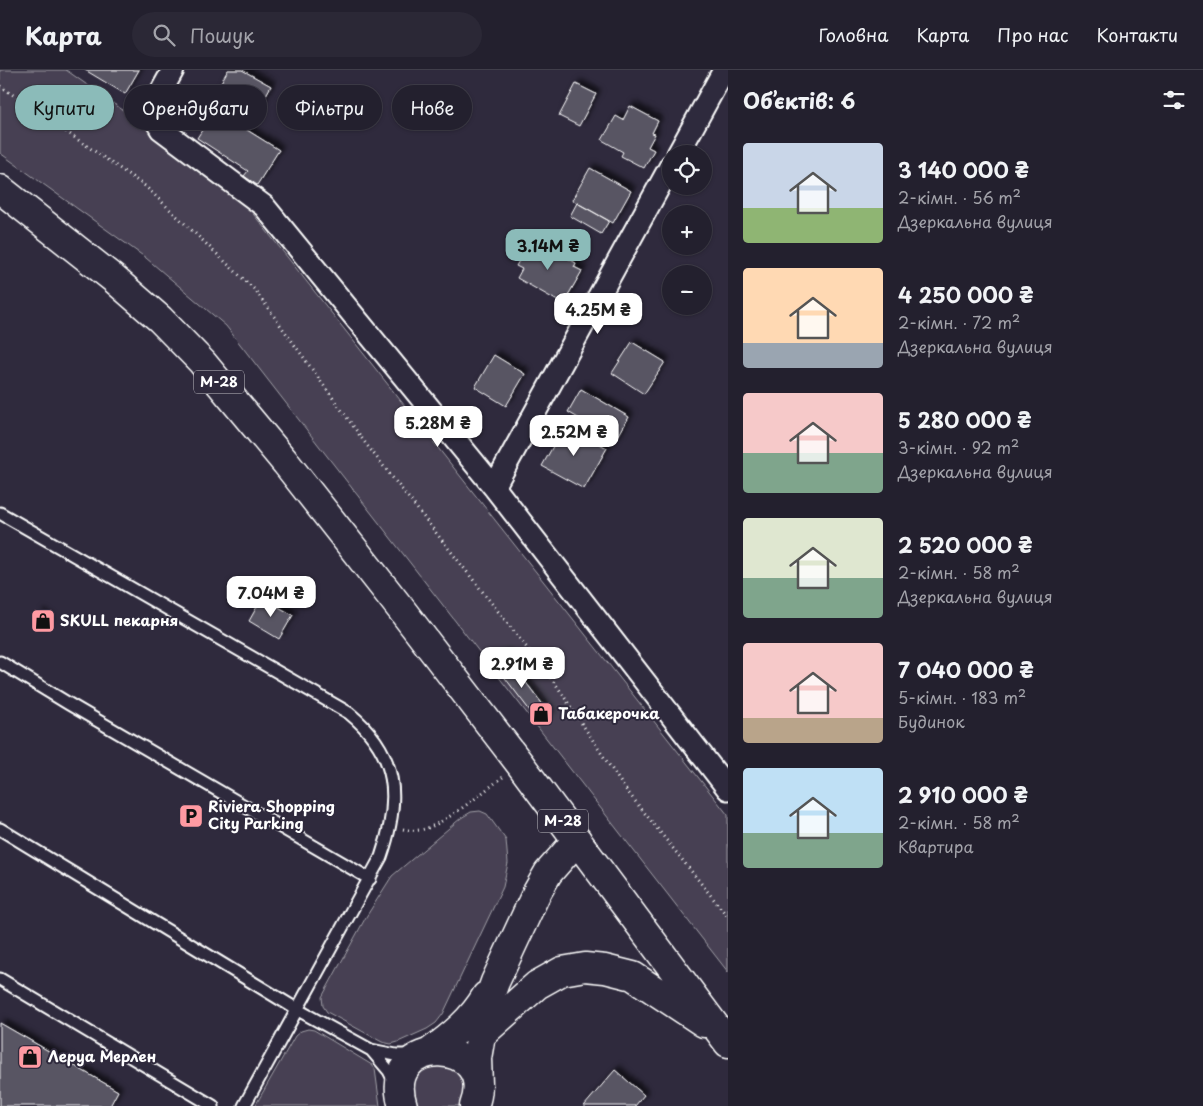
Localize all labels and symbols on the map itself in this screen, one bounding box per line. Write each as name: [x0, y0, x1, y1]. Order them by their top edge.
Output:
pin: 3.14M ₴: [502, 228, 594, 271]
pin: 4.25M ₴: [552, 292, 644, 335]
road number: М-28: [194, 370, 244, 394]
pin: 5.28M ₴: [392, 406, 484, 448]
pin: 2.52M ₴: [528, 414, 620, 457]
pin: 7.04M ₴: [225, 576, 317, 618]
shop icon: SKULL пекарня: [30, 608, 56, 634]
place label: SKULL пекарня: [60, 608, 178, 631]
pin: 2.91M ₴: [476, 646, 568, 689]
shop icon: Табакерочка: [528, 701, 554, 727]
place label: Табакерочка: [558, 701, 660, 724]
place label: Riviera Shopping City Parking: [208, 794, 335, 834]
parking icon: Riviera Shopping City Parking: [178, 803, 204, 829]
road number: М-28: [538, 809, 588, 832]
shop icon: Леруа Мерлен: [17, 1044, 43, 1070]
place label: Леруа Мерлен: [48, 1044, 156, 1067]

